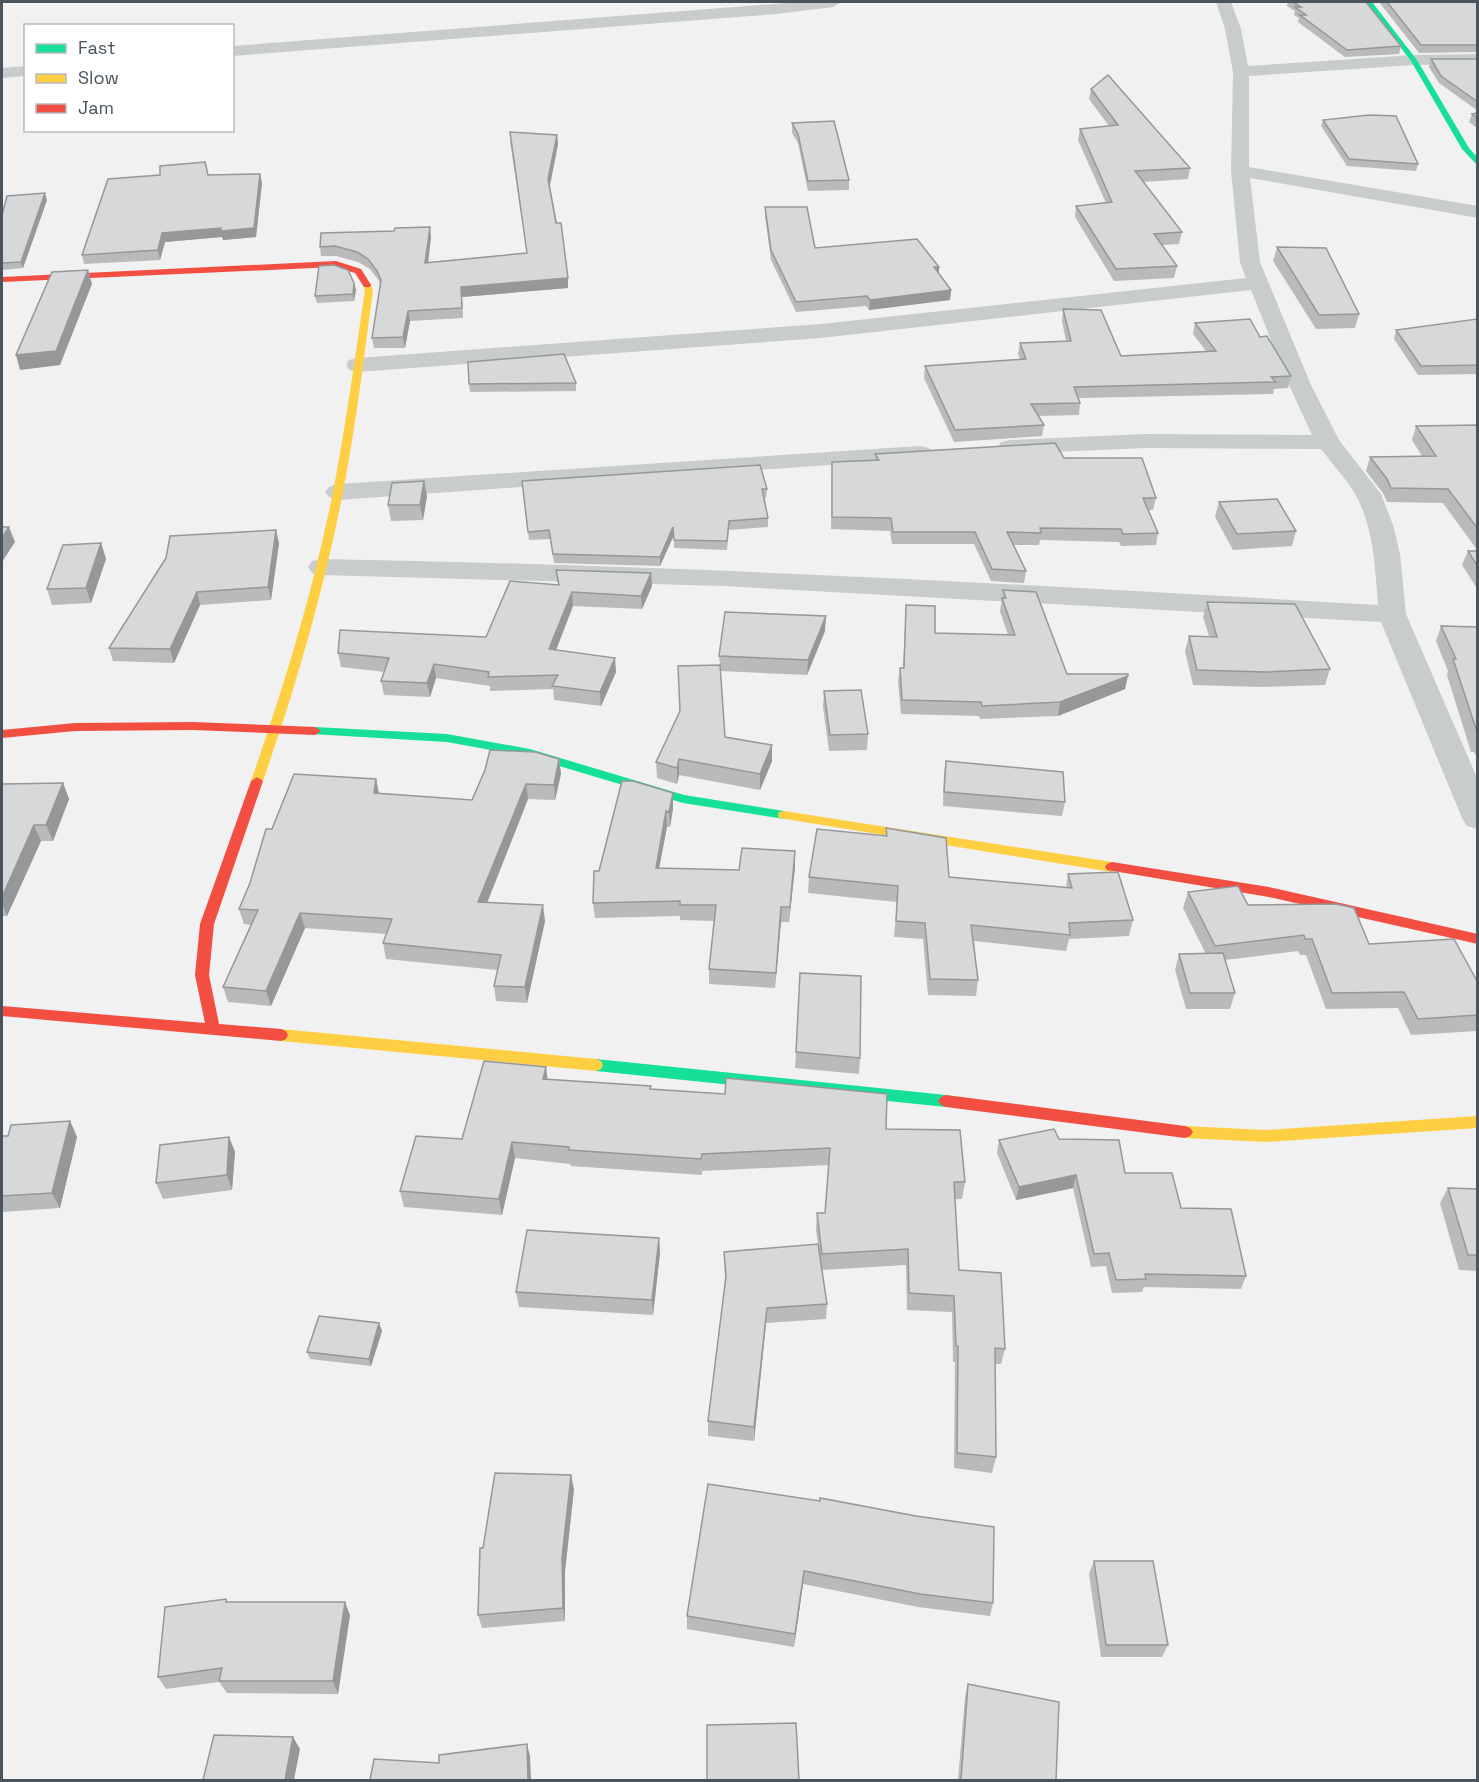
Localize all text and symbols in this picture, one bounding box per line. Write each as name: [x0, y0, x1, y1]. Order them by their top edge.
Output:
legend: [24, 24, 234, 132]
text: Fast: [78, 36, 115, 59]
text: Slow: [78, 66, 119, 89]
text: Jam: [78, 96, 114, 119]

